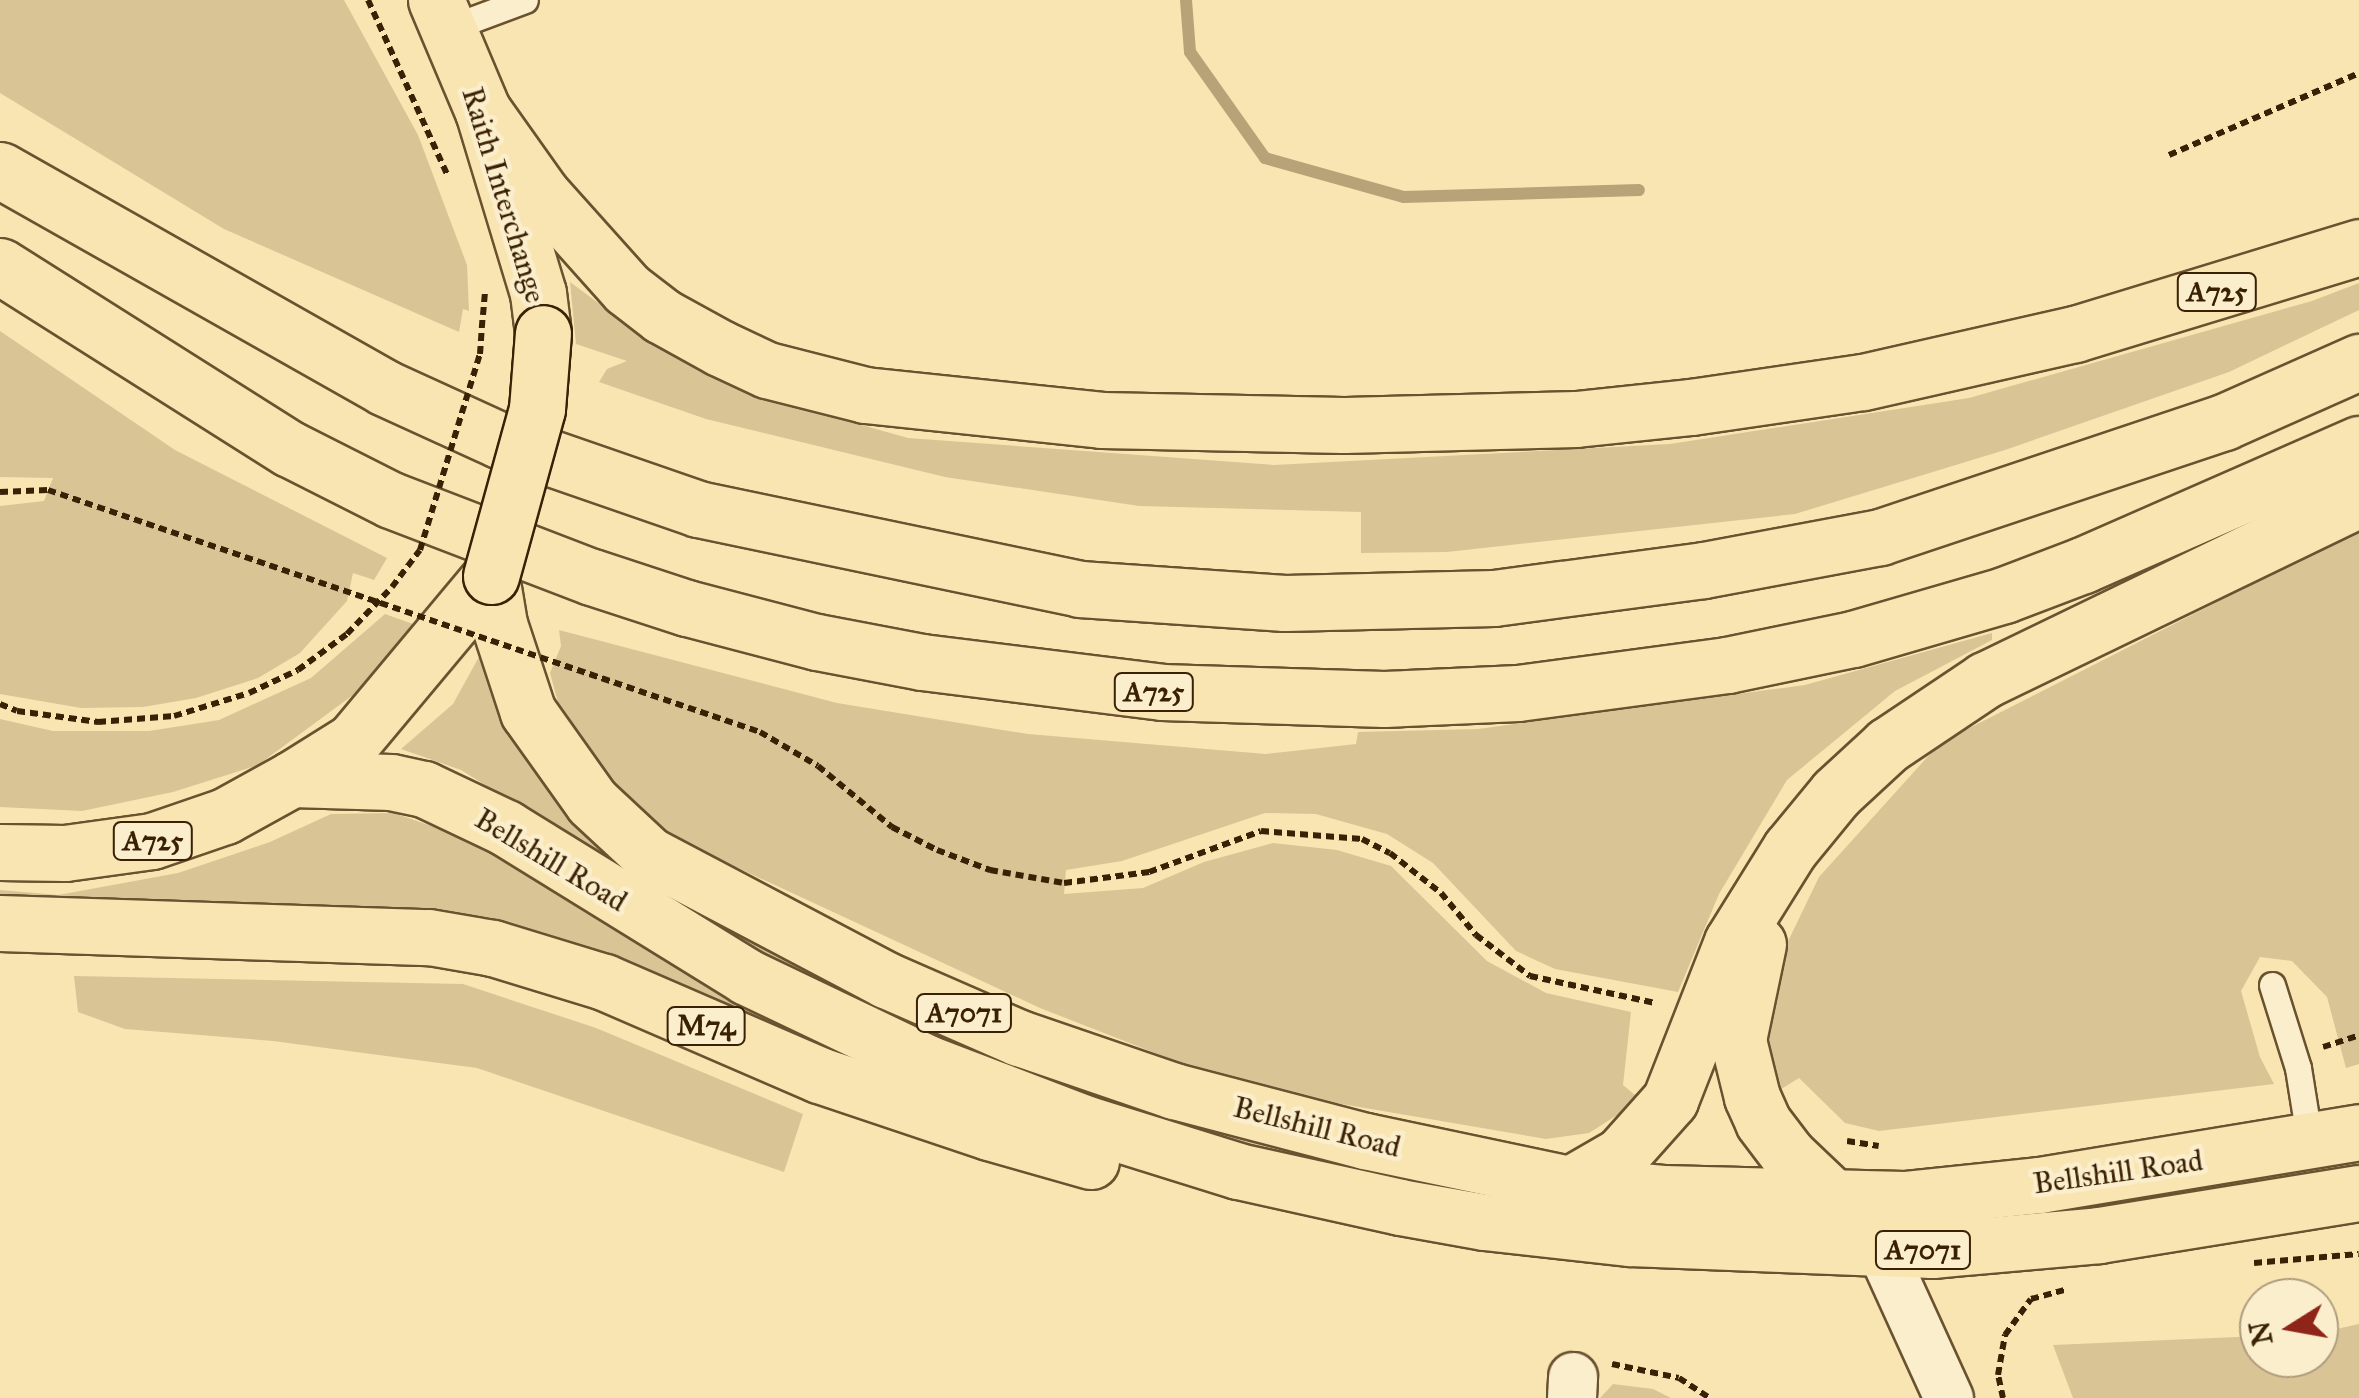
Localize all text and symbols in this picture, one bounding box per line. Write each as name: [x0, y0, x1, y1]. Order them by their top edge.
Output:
street label: Raith Interchange: [454, 83, 554, 307]
road number: A725: [2174, 269, 2260, 315]
road number: A725: [1112, 669, 1196, 715]
street label: Bellshill Road: [468, 801, 634, 919]
road number: A725: [110, 818, 196, 864]
road number: A7071: [914, 990, 1014, 1036]
road number: M74: [666, 1003, 746, 1049]
street label: Bellshill Road: [1230, 1089, 1404, 1165]
street label: Bellshill Road: [2031, 1142, 2205, 1202]
road number: A7071: [1873, 1227, 1973, 1273]
north arrow: [2239, 1278, 2339, 1378]
text: N: [2242, 1318, 2280, 1348]

